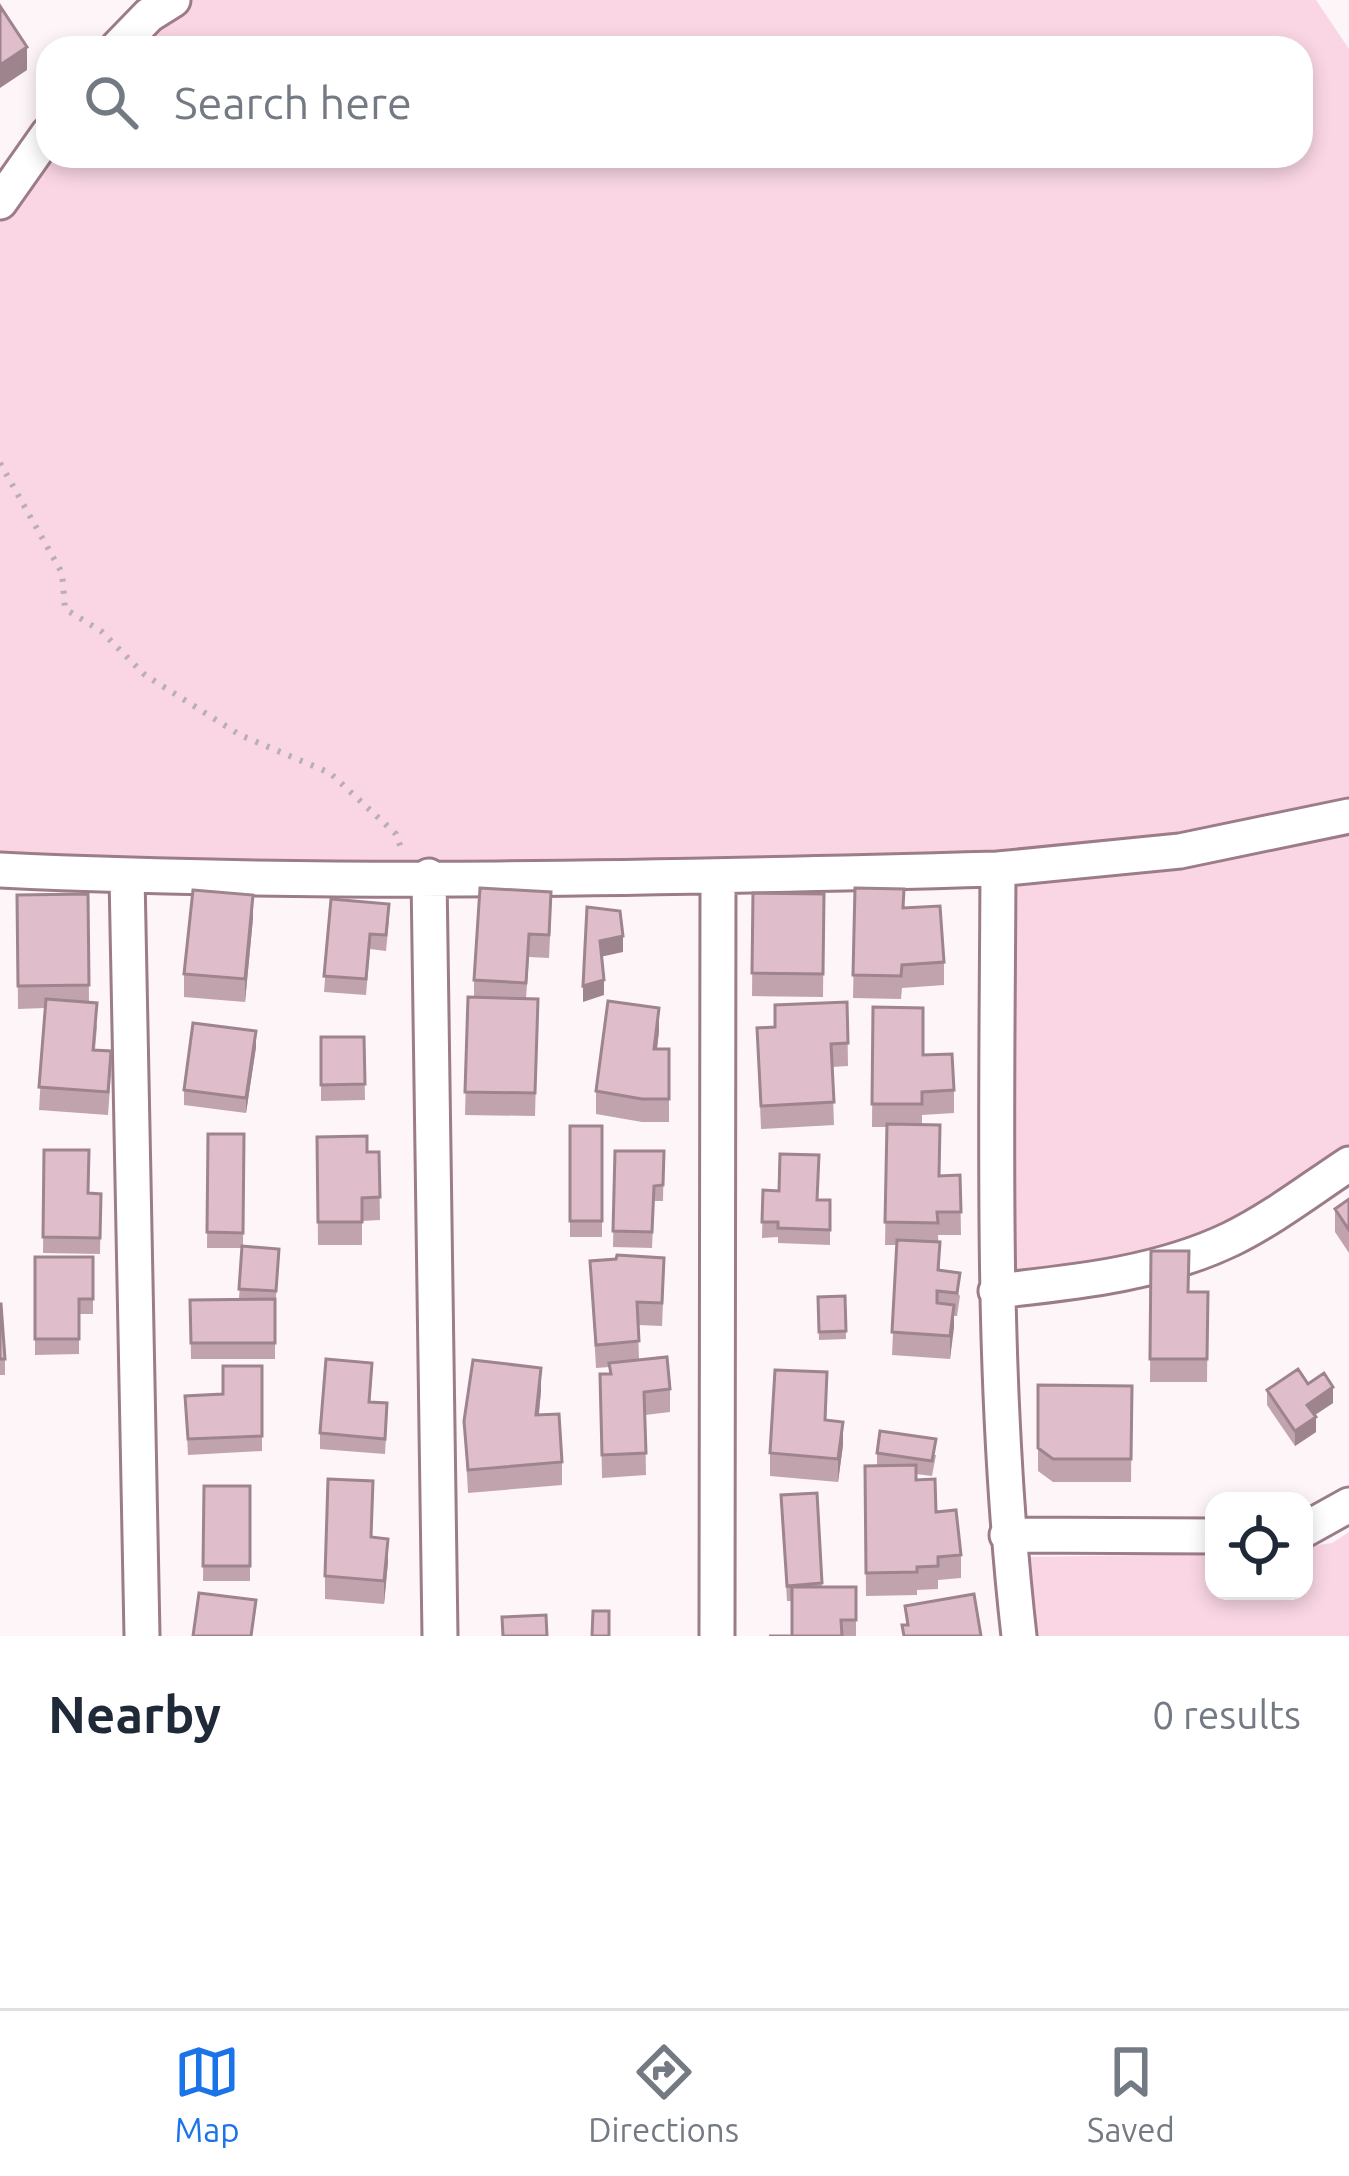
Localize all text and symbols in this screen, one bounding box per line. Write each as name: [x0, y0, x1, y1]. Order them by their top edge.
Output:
search box: [36, 36, 1313, 168]
icon: search: [78, 69, 144, 135]
text: Search here: [174, 77, 412, 128]
map controls: [1205, 1492, 1313, 1600]
button: locate: [1205, 1492, 1313, 1600]
text: Nearby: [48, 1685, 221, 1743]
text: 0 results: [1152, 1693, 1301, 1736]
tab: Map: [174, 2039, 240, 2148]
tab: Directions: [588, 2039, 739, 2148]
tab: Saved: [1087, 2039, 1175, 2148]

